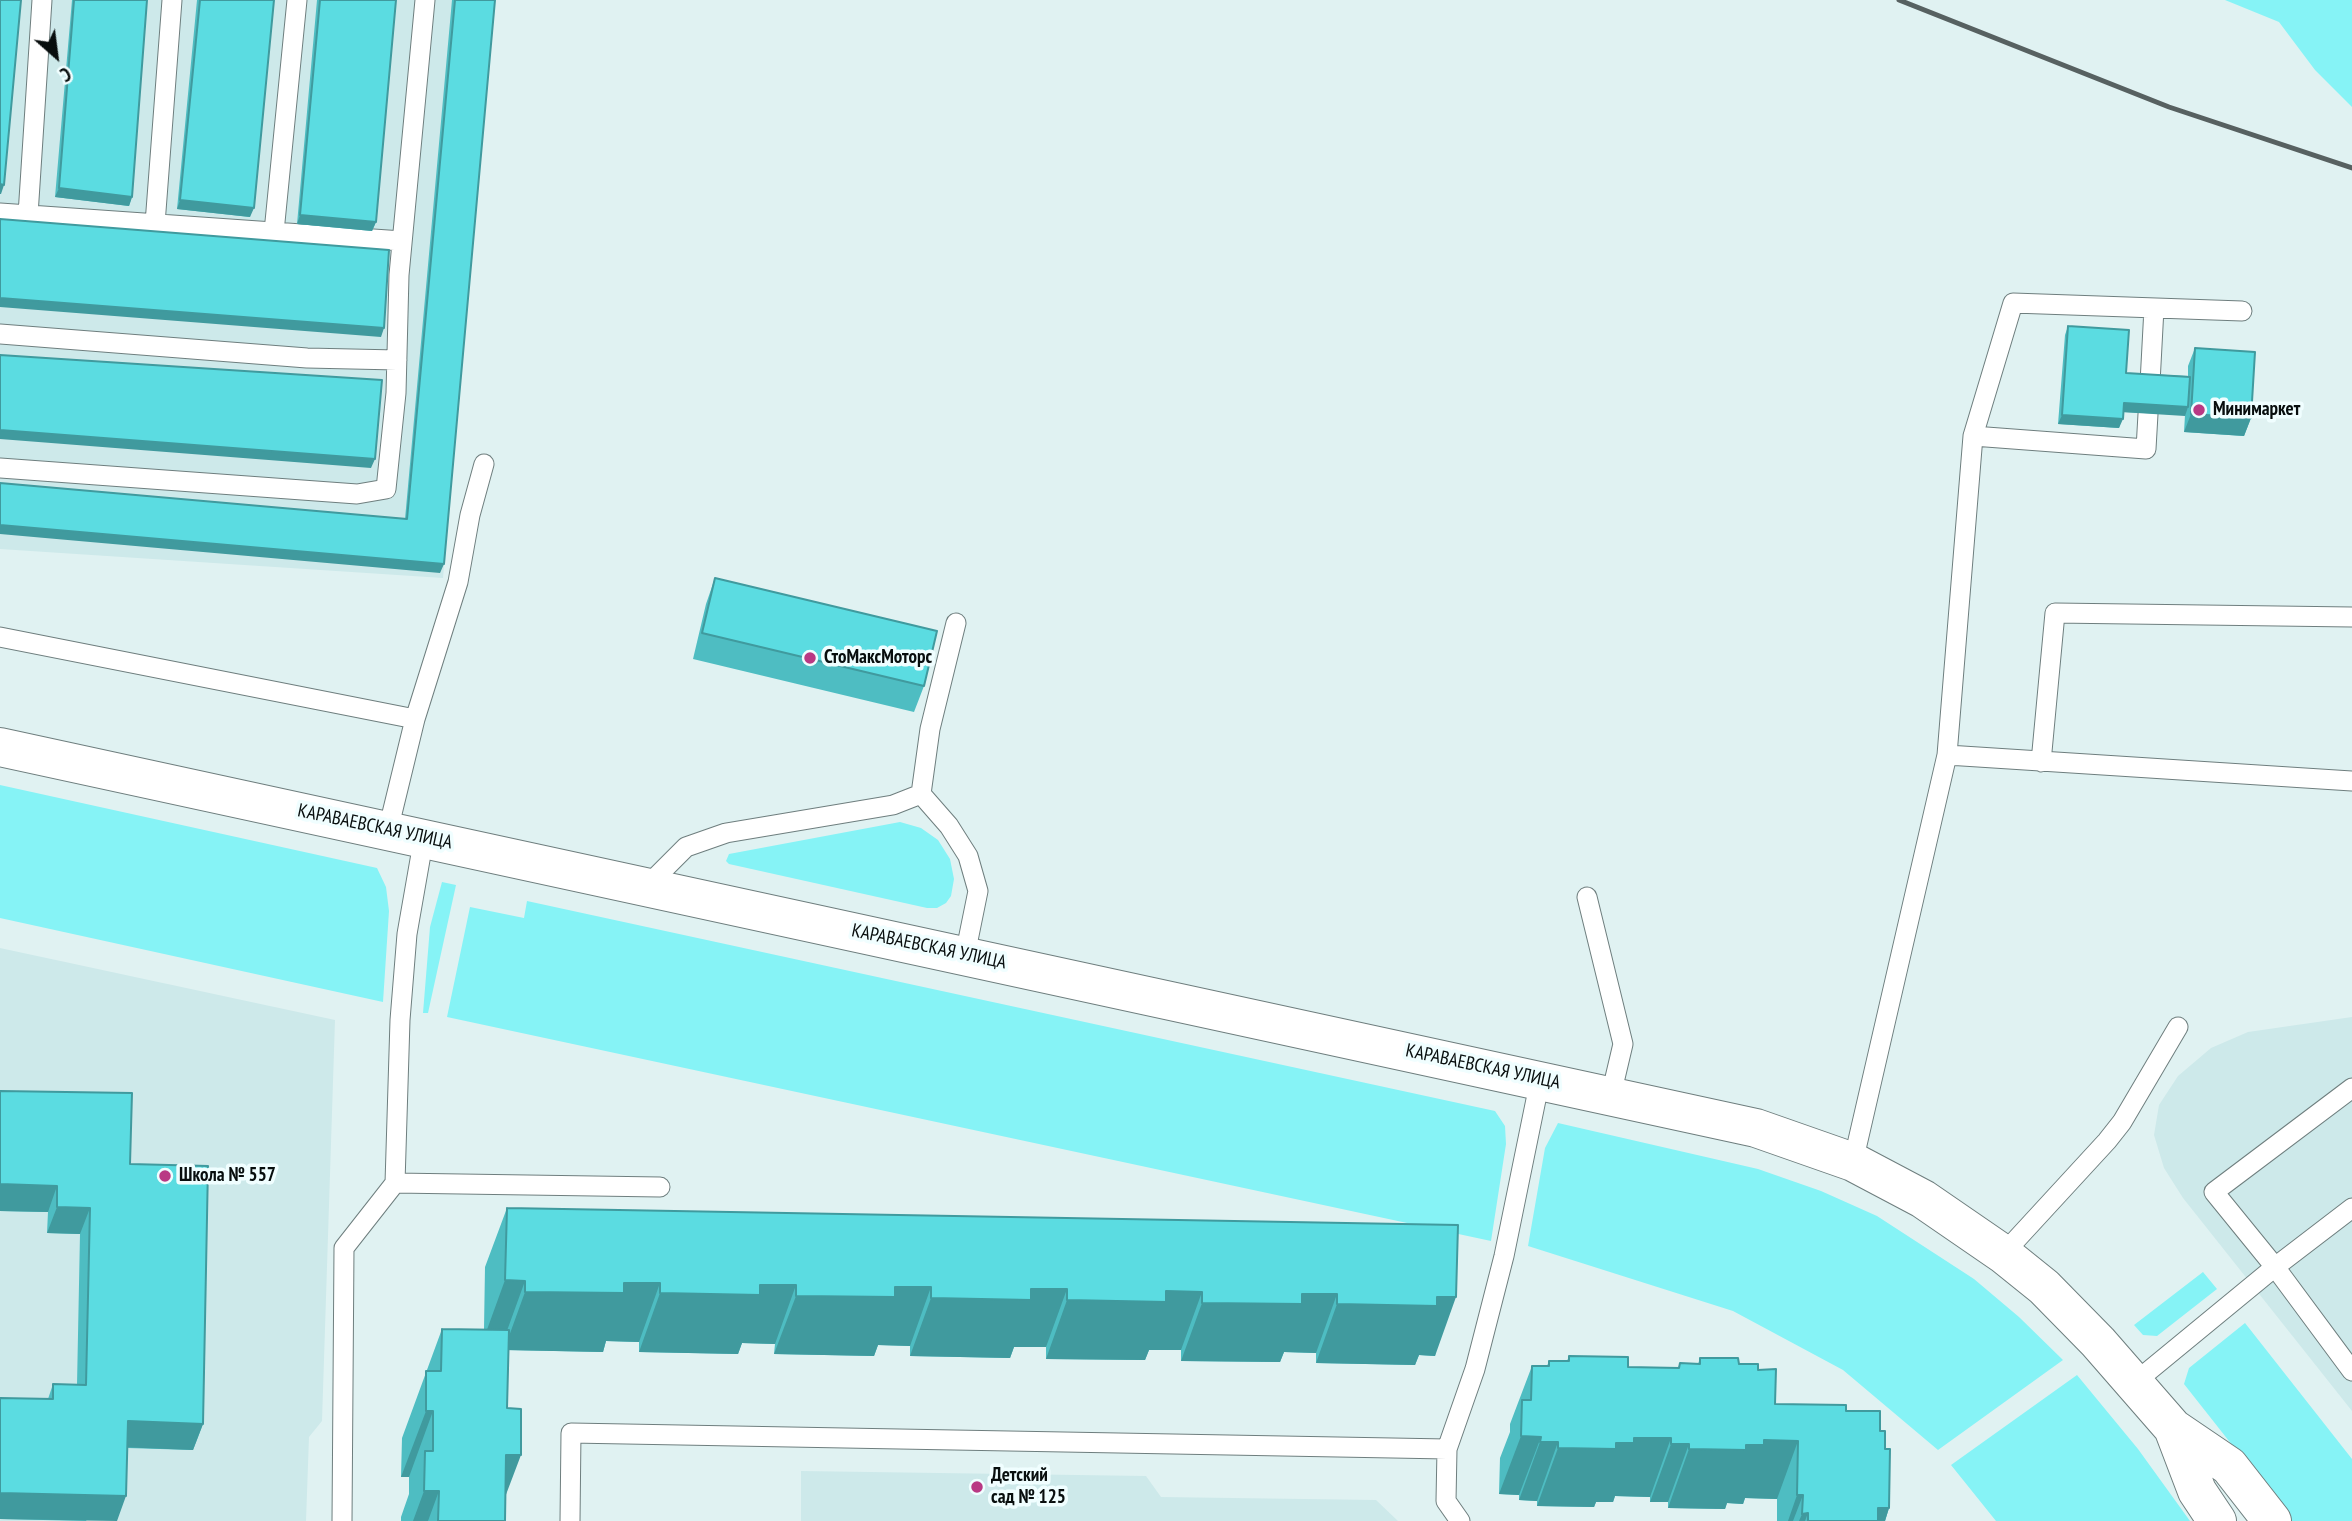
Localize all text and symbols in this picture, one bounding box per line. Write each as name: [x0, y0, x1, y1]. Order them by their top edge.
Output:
north arrow: [21, 21, 91, 91]
text: С: [56, 62, 75, 87]
place label: Минимаркет: [2213, 399, 2300, 421]
marker: Минимаркет: [2191, 402, 2207, 418]
place label: СтоМаксМоторс: [824, 647, 932, 669]
marker: СтоМаксМоторс: [802, 650, 818, 666]
street label: КАРАВАЕВСКАЯ УЛИЦА: [296, 799, 454, 855]
street label: КАРАВАЕВСКАЯ УЛИЦА: [850, 919, 1008, 975]
street label: КАРАВАЕВСКАЯ УЛИЦА: [1404, 1039, 1562, 1095]
place label: Школа № 557: [179, 1165, 276, 1187]
marker: Школа № 557: [157, 1168, 173, 1184]
place label: Детский сад № 125: [991, 1465, 1066, 1509]
marker: Детский сад № 125: [969, 1479, 985, 1495]

